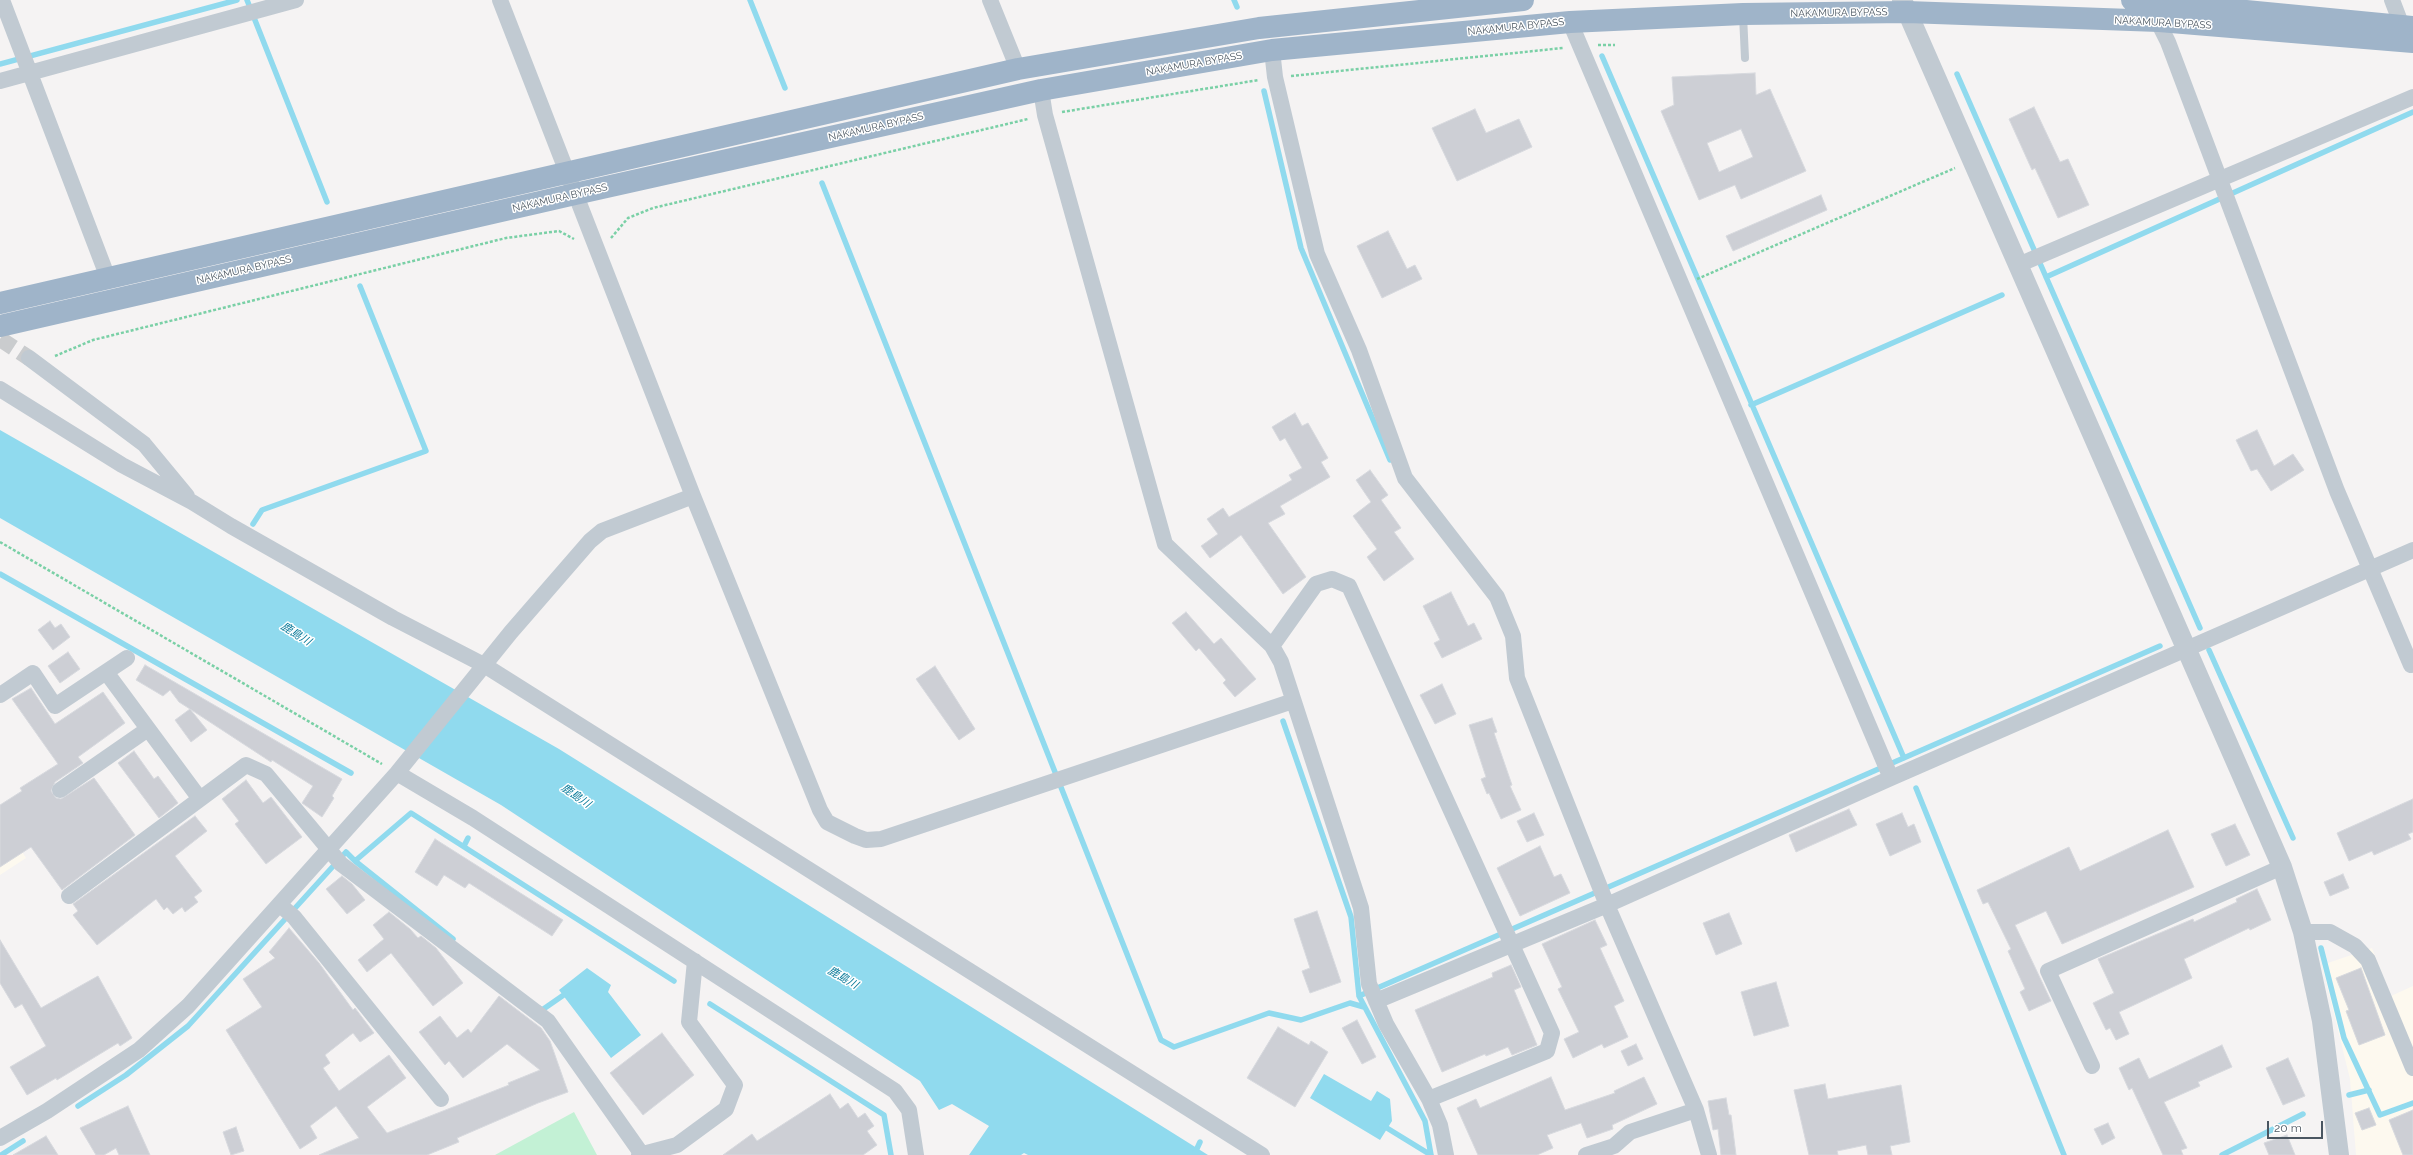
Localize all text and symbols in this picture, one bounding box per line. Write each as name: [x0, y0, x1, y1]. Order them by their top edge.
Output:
street label: NAKAMURA BYPASS: [1790, 6, 1888, 20]
street label: NAKAMURA BYPASS: [2114, 14, 2212, 32]
street label: NAKAMURA BYPASS: [1467, 16, 1565, 38]
street label: NAKAMURA BYPASS: [1145, 50, 1243, 78]
street label: NAKAMURA BYPASS: [827, 110, 925, 144]
street label: NAKAMURA BYPASS: [511, 181, 609, 215]
street label: NAKAMURA BYPASS: [195, 253, 293, 287]
water label: 鹿島川: [279, 620, 313, 648]
water label: 鹿島川: [559, 781, 593, 811]
water label: 鹿島川: [825, 964, 861, 992]
scale bar: [2269, 1113, 2325, 1139]
text: 20 m: [2274, 1121, 2302, 1135]

